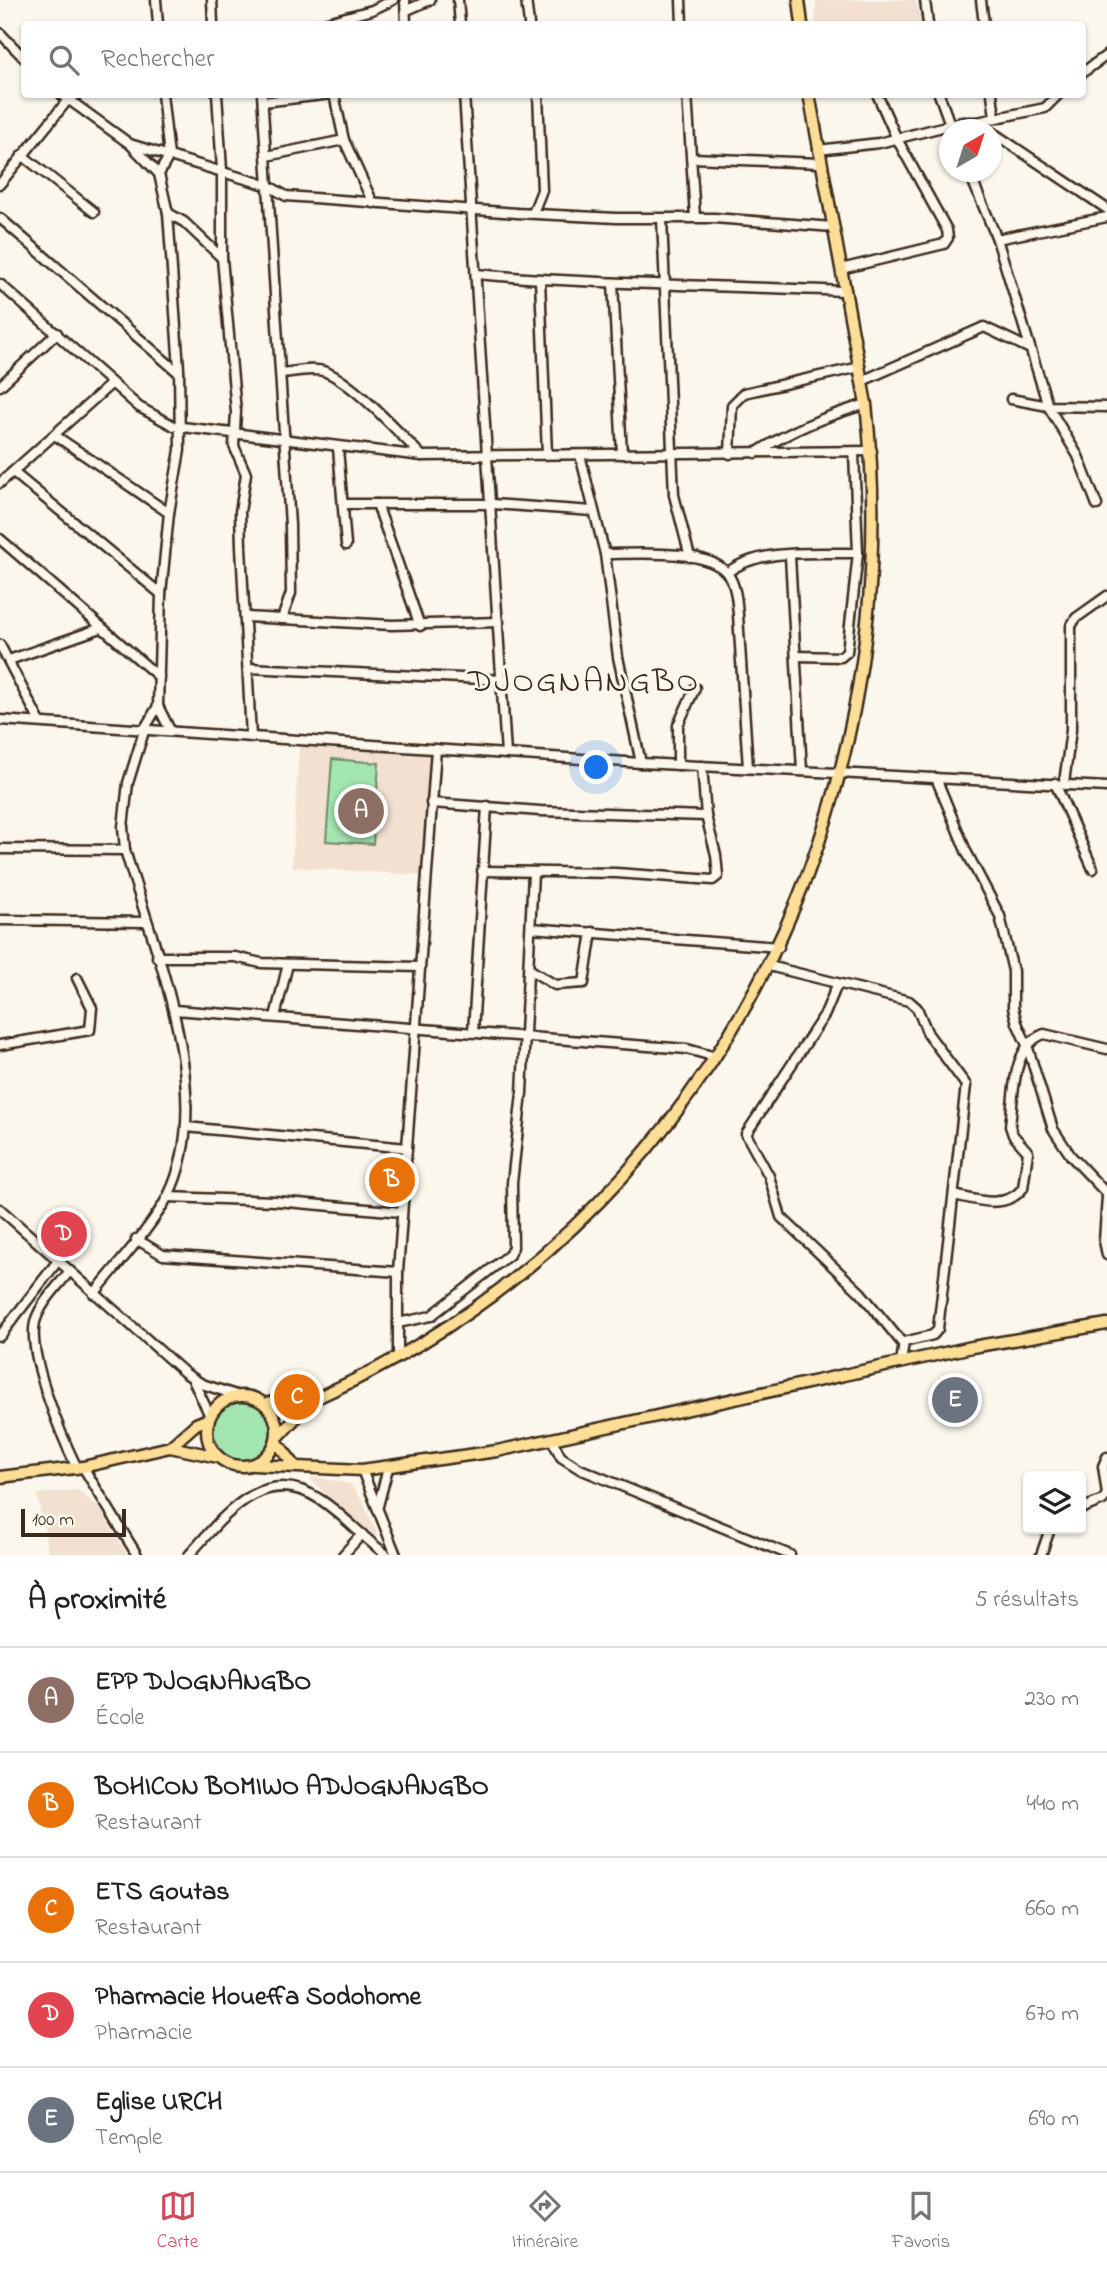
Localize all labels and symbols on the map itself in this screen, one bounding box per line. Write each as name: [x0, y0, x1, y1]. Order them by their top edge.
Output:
north arrow: [939, 119, 1002, 182]
district label: DJOGNANGBO: [467, 659, 700, 707]
your location: [579, 750, 613, 784]
pin: A: [338, 785, 384, 837]
pin: B: [369, 1154, 415, 1206]
pin: D: [41, 1208, 87, 1260]
pin: C: [274, 1371, 320, 1423]
pin: E: [932, 1374, 978, 1426]
scale bar: [21, 1506, 126, 1538]

